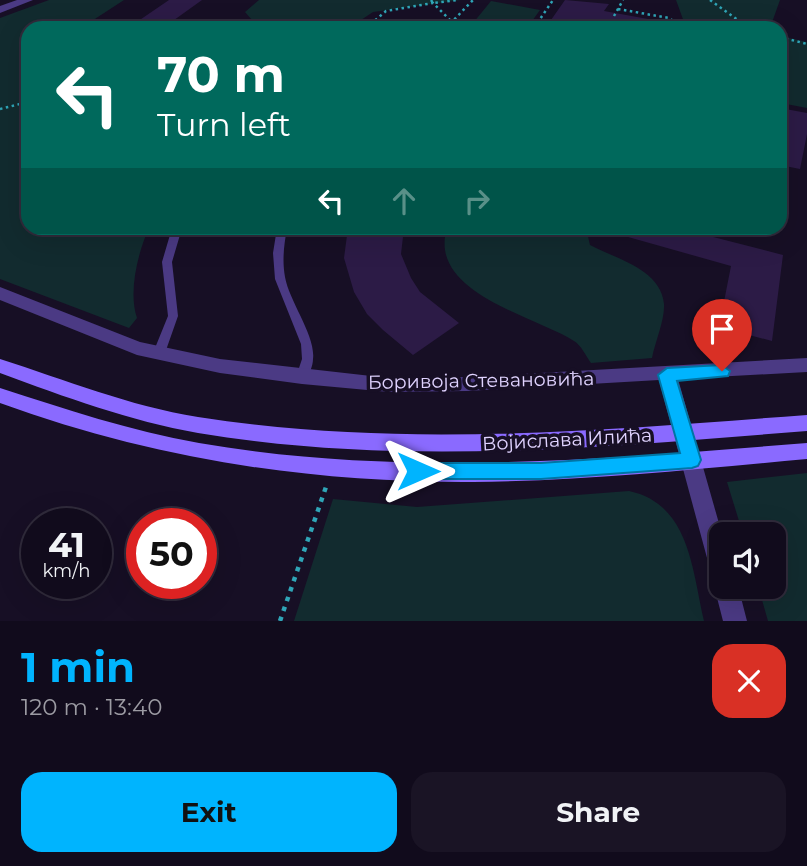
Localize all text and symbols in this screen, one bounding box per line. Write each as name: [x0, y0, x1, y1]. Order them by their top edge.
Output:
text: 70 m: [157, 45, 285, 104]
icon: left: [42, 49, 133, 140]
text: Turn left: [157, 105, 291, 144]
icon: left: [312, 182, 350, 220]
icon: ahead: [385, 182, 423, 220]
icon: right: [458, 182, 496, 220]
pin: [692, 299, 752, 371]
icon: arrive: [703, 310, 741, 348]
street label: Боривоја Стевановића: [368, 367, 594, 394]
street label: Војислава Илића: [481, 424, 653, 455]
position arrow: [381, 434, 455, 508]
speed limit sign: 50: [126, 508, 217, 599]
map controls: [709, 522, 786, 599]
button: sound: [709, 522, 786, 599]
text: 41: [48, 523, 85, 566]
text: km/h: [42, 560, 91, 582]
text: 1 min: [21, 641, 135, 693]
button: close: [712, 644, 786, 718]
text: 120 m · 13:40: [21, 693, 162, 721]
button: Exit: [21, 772, 397, 852]
button: Share: [411, 772, 786, 852]

